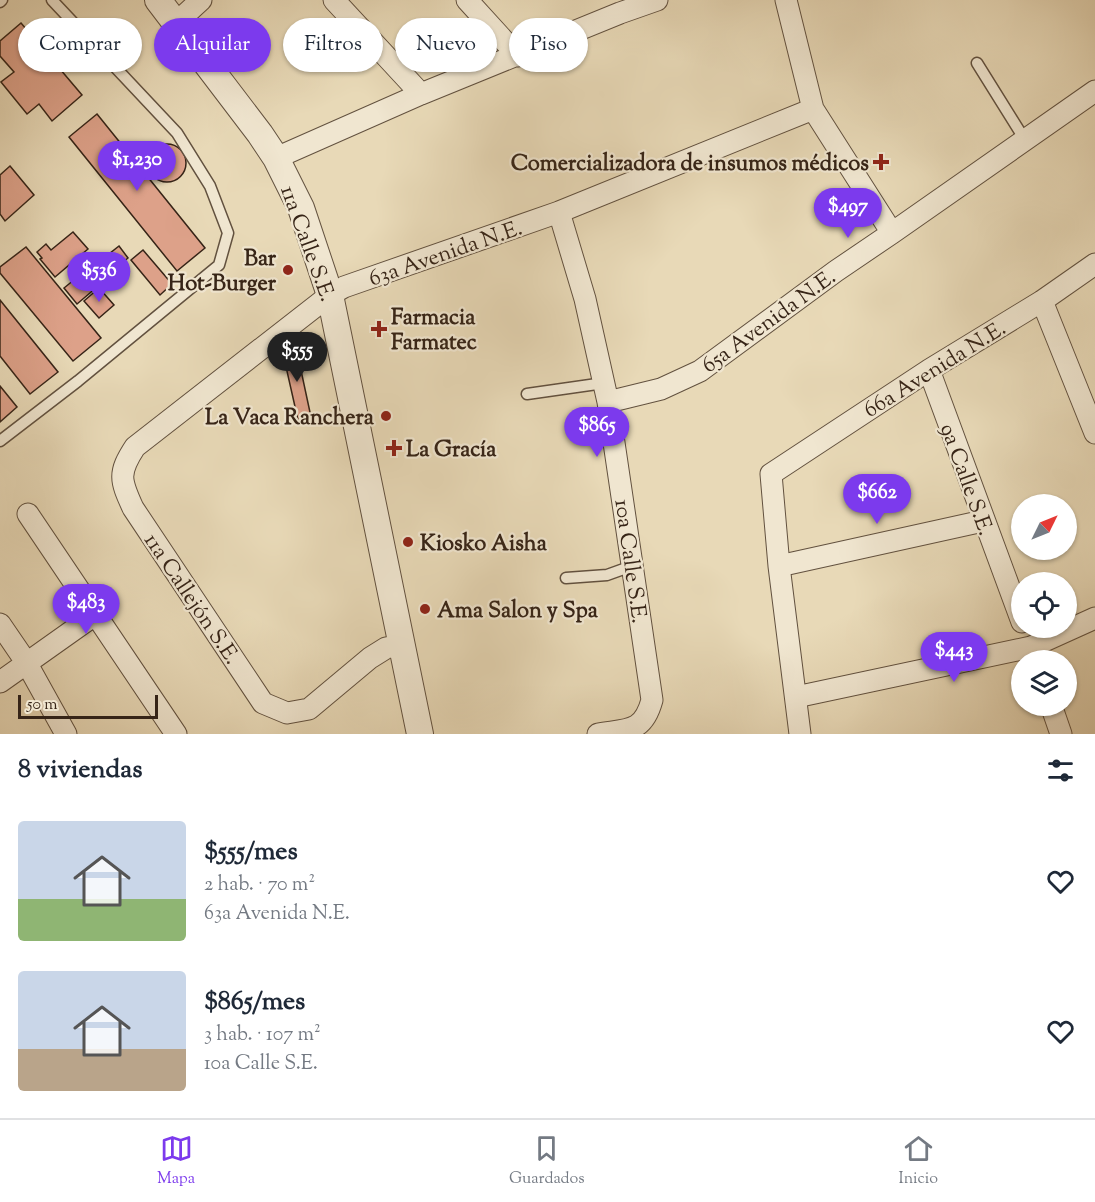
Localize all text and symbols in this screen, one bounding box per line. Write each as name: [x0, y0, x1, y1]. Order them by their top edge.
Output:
chip: Comprar: [18, 18, 142, 72]
chip: Alquilar: [154, 18, 271, 72]
chip: Filtros: [283, 18, 383, 72]
chip: Nuevo: [395, 18, 497, 72]
chip: Piso: [509, 18, 588, 72]
pin: $1,230: [88, 141, 186, 192]
text: $1,230: [112, 146, 162, 175]
place label: Comercializadora de insumos médicos: [511, 149, 869, 181]
marker: Comercializadora de insumos médicos: [874, 155, 888, 169]
street label: 11a Calle S.E.: [270, 182, 342, 306]
pin: $497: [812, 188, 884, 239]
text: $497: [828, 193, 868, 222]
street label: 63a Avenida N.E.: [365, 214, 527, 296]
place label: Bar Hot-Burger: [168, 244, 277, 301]
pin: $536: [63, 252, 135, 303]
text: $536: [81, 257, 117, 286]
marker: Bar Hot-Burger: [281, 263, 295, 277]
street label: 65a Avenida N.E.: [696, 263, 844, 382]
place label: Farmacia Farmatec: [391, 303, 477, 360]
street label: 66a Avenida N.E.: [858, 314, 1013, 427]
marker: Farmacia Farmatec: [372, 322, 386, 336]
pin: $555: [261, 332, 333, 383]
text: $555: [281, 337, 313, 366]
place label: La Vaca Ranchera: [205, 403, 375, 435]
pin: $865: [561, 407, 633, 458]
marker: La Vaca Ranchera: [379, 409, 393, 423]
text: $865: [578, 412, 616, 441]
street label: 9a Calle S.E.: [930, 420, 1000, 540]
place label: La Gracía: [406, 435, 497, 467]
marker: La Gracía: [387, 441, 401, 455]
pin: $662: [841, 474, 913, 525]
text: $662: [857, 479, 897, 508]
north arrow: [1011, 494, 1077, 560]
map controls: [1011, 494, 1077, 716]
street label: 10a Calle S.E.: [604, 497, 654, 626]
street label: 11a Callejón S.E.: [135, 528, 246, 672]
place label: Kiosko Aisha: [420, 529, 548, 561]
marker: Kiosko Aisha: [401, 535, 415, 549]
button: locate: [1011, 572, 1077, 638]
pin: $483: [50, 584, 122, 635]
text: $483: [67, 589, 105, 618]
place label: Ama Salon y Spa: [437, 596, 599, 628]
marker: Ama Salon y Spa: [418, 602, 432, 616]
pin: $443: [918, 632, 990, 683]
text: $443: [935, 637, 973, 666]
button: layers: [1011, 650, 1077, 716]
scale bar: [18, 692, 158, 720]
text: 50 m: [27, 694, 58, 717]
text: 8 viviendas: [18, 752, 142, 789]
icon: filters: [1044, 754, 1077, 787]
text: $555/mes: [204, 834, 298, 871]
icon: home: [66, 845, 138, 917]
icon: heart: [1044, 865, 1077, 898]
text: 2 hab. · 70 m²: [204, 871, 315, 900]
text: 63a Avenida N.E.: [204, 900, 350, 929]
text: $865/mes: [204, 984, 305, 1021]
icon: home: [66, 995, 138, 1067]
icon: heart: [1044, 1015, 1077, 1048]
text: 3 hab. · 107 m²: [204, 1021, 321, 1050]
text: 10a Calle S.E.: [204, 1050, 318, 1079]
tab: Mapa: [157, 1132, 195, 1191]
tab: Guardados: [509, 1132, 585, 1191]
tab: Inicio: [898, 1132, 938, 1191]

